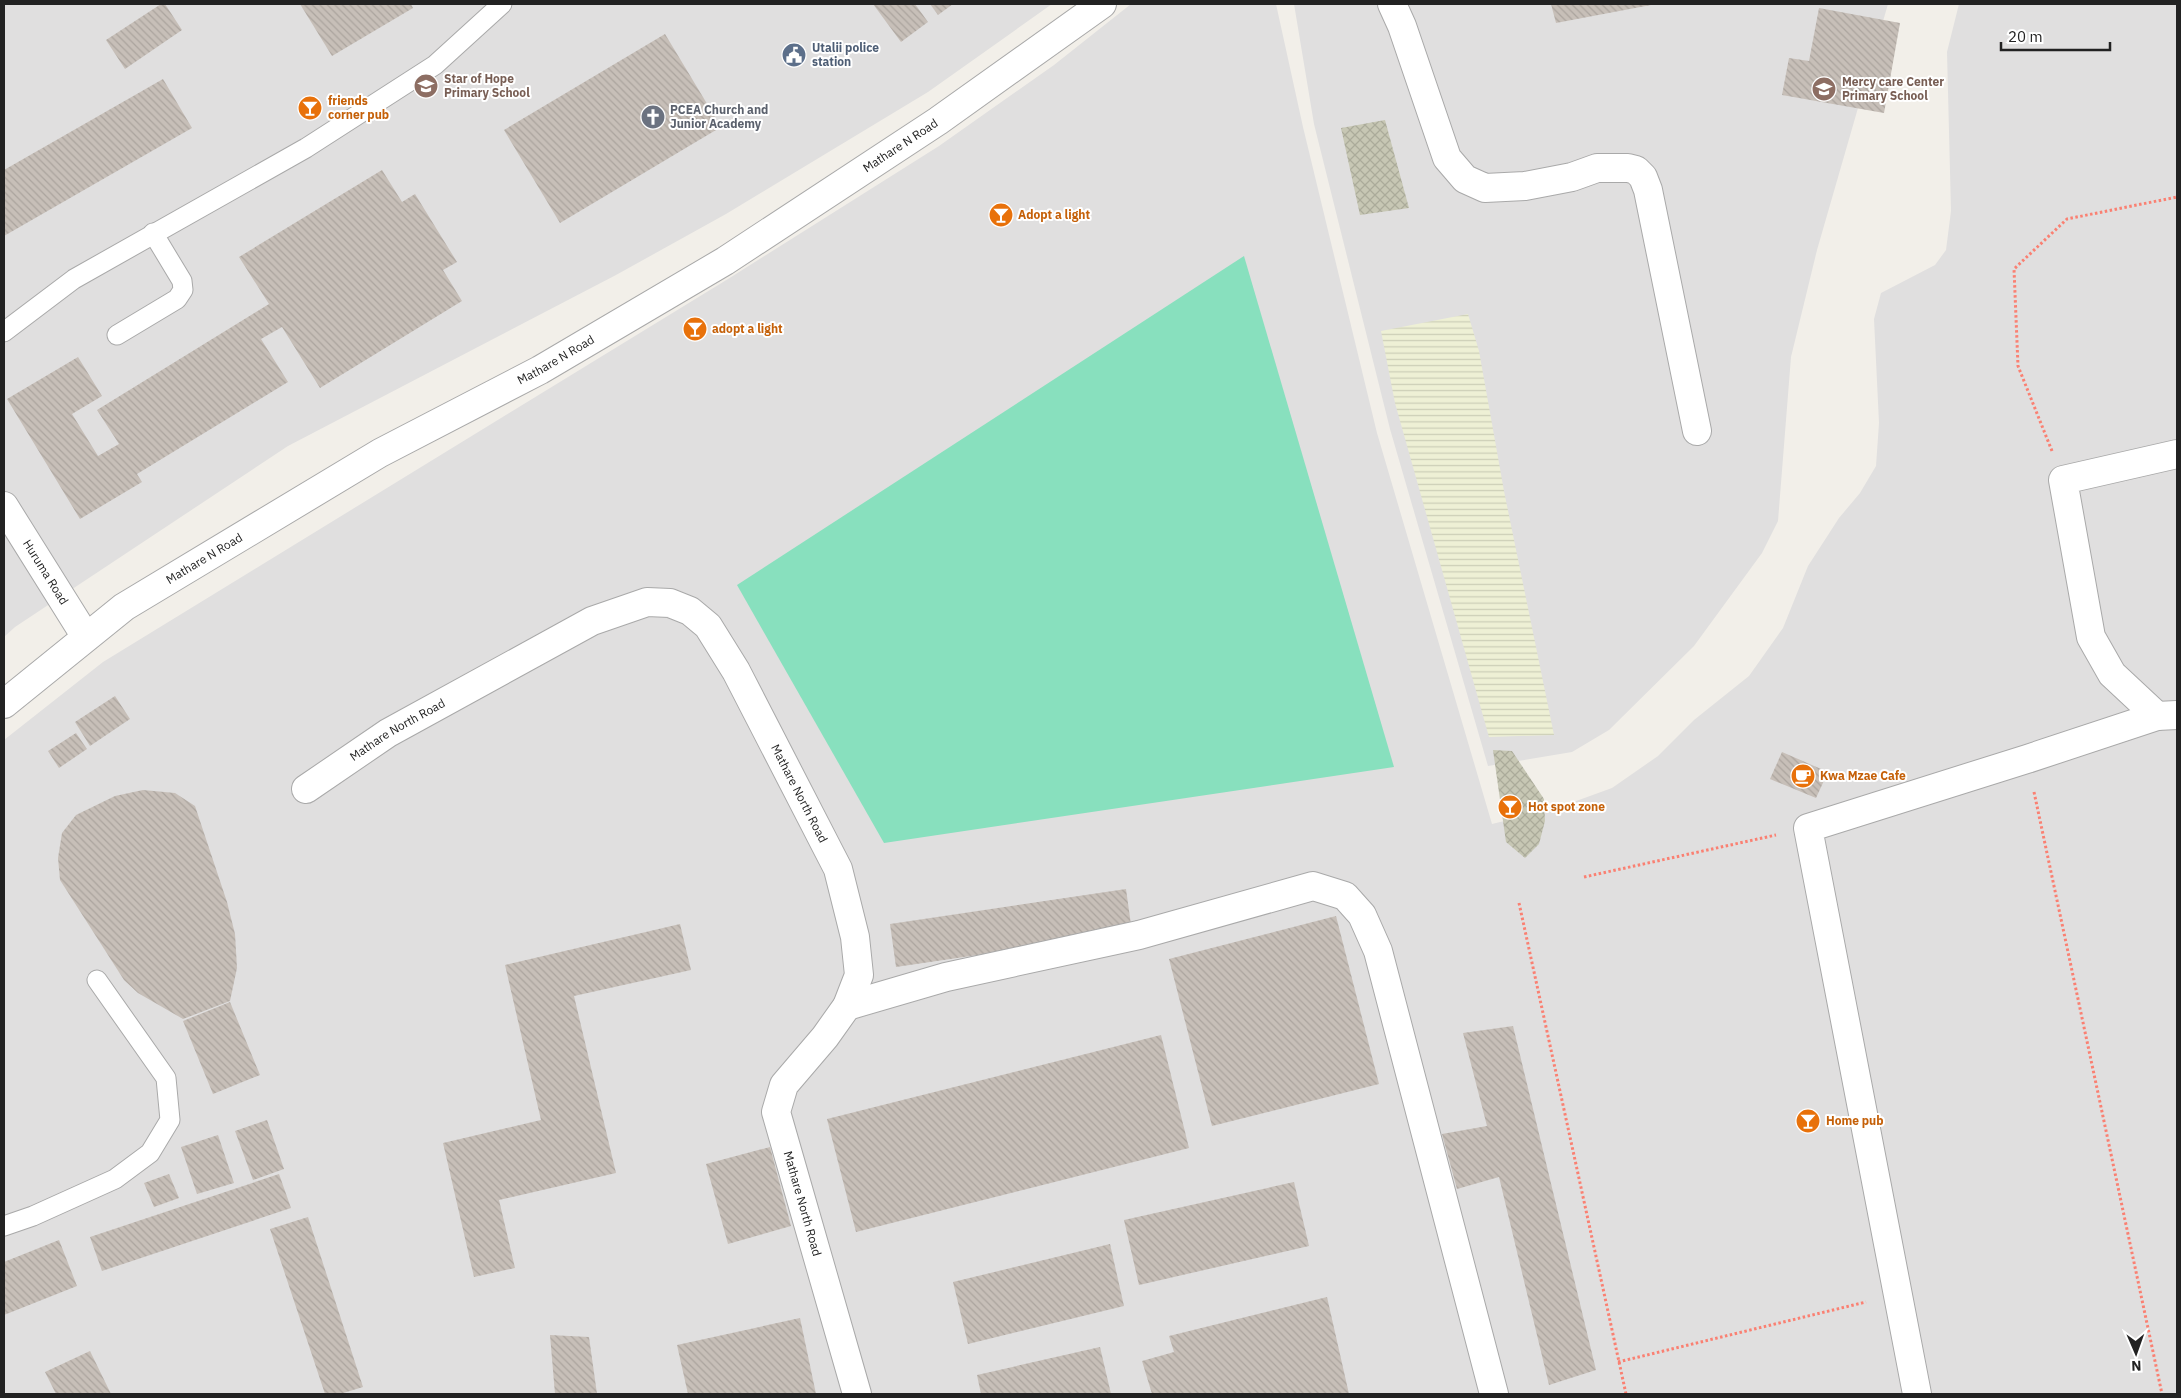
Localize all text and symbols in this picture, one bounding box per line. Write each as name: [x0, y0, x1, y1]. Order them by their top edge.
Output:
scale bar: [2001, 20, 2110, 52]
text: 20 m: [2008, 27, 2043, 46]
place label: Utalii police station: [812, 40, 879, 69]
public building icon: Utalii police station: [781, 42, 807, 68]
place label: Star of Hope Primary School: [444, 71, 530, 100]
school or university icon: Star of Hope Primary School: [413, 73, 439, 99]
place label: Mercy care Center Primary School: [1842, 74, 1944, 103]
school or university icon: Mercy care Center Primary School: [1811, 76, 1837, 102]
place label: friends corner pub: [328, 93, 389, 122]
bar icon: friends corner pub: [297, 95, 323, 121]
place label: PCEA Church and Junior Academy: [670, 102, 768, 131]
church icon: PCEA Church and Junior Academy: [640, 104, 666, 130]
street label: Mathare N Road: [860, 115, 940, 175]
bar icon: Adopt a light: [988, 202, 1014, 228]
place label: Adopt a light: [1018, 207, 1090, 222]
bar icon: adopt a light: [682, 316, 708, 342]
place label: adopt a light: [712, 321, 783, 336]
street label: Mathare N Road: [515, 332, 597, 387]
street label: Mathare N Road: [163, 530, 245, 587]
street label: Huruma Road: [20, 537, 72, 607]
street label: Mathare North Road: [347, 695, 447, 764]
street label: Mathare North Road: [768, 742, 831, 845]
cafe icon: Kwa Mzae Cafe: [1790, 763, 1816, 789]
place label: Kwa Mzae Cafe: [1820, 768, 1906, 783]
bar icon: Hot spot zone: [1497, 794, 1523, 820]
place label: Hot spot zone: [1528, 799, 1605, 814]
bar icon: Home pub: [1795, 1108, 1821, 1134]
place label: Home pub: [1826, 1113, 1884, 1128]
street label: Mathare North Road: [781, 1149, 825, 1258]
north arrow: [2111, 1328, 2161, 1378]
text: N: [2131, 1357, 2142, 1375]

